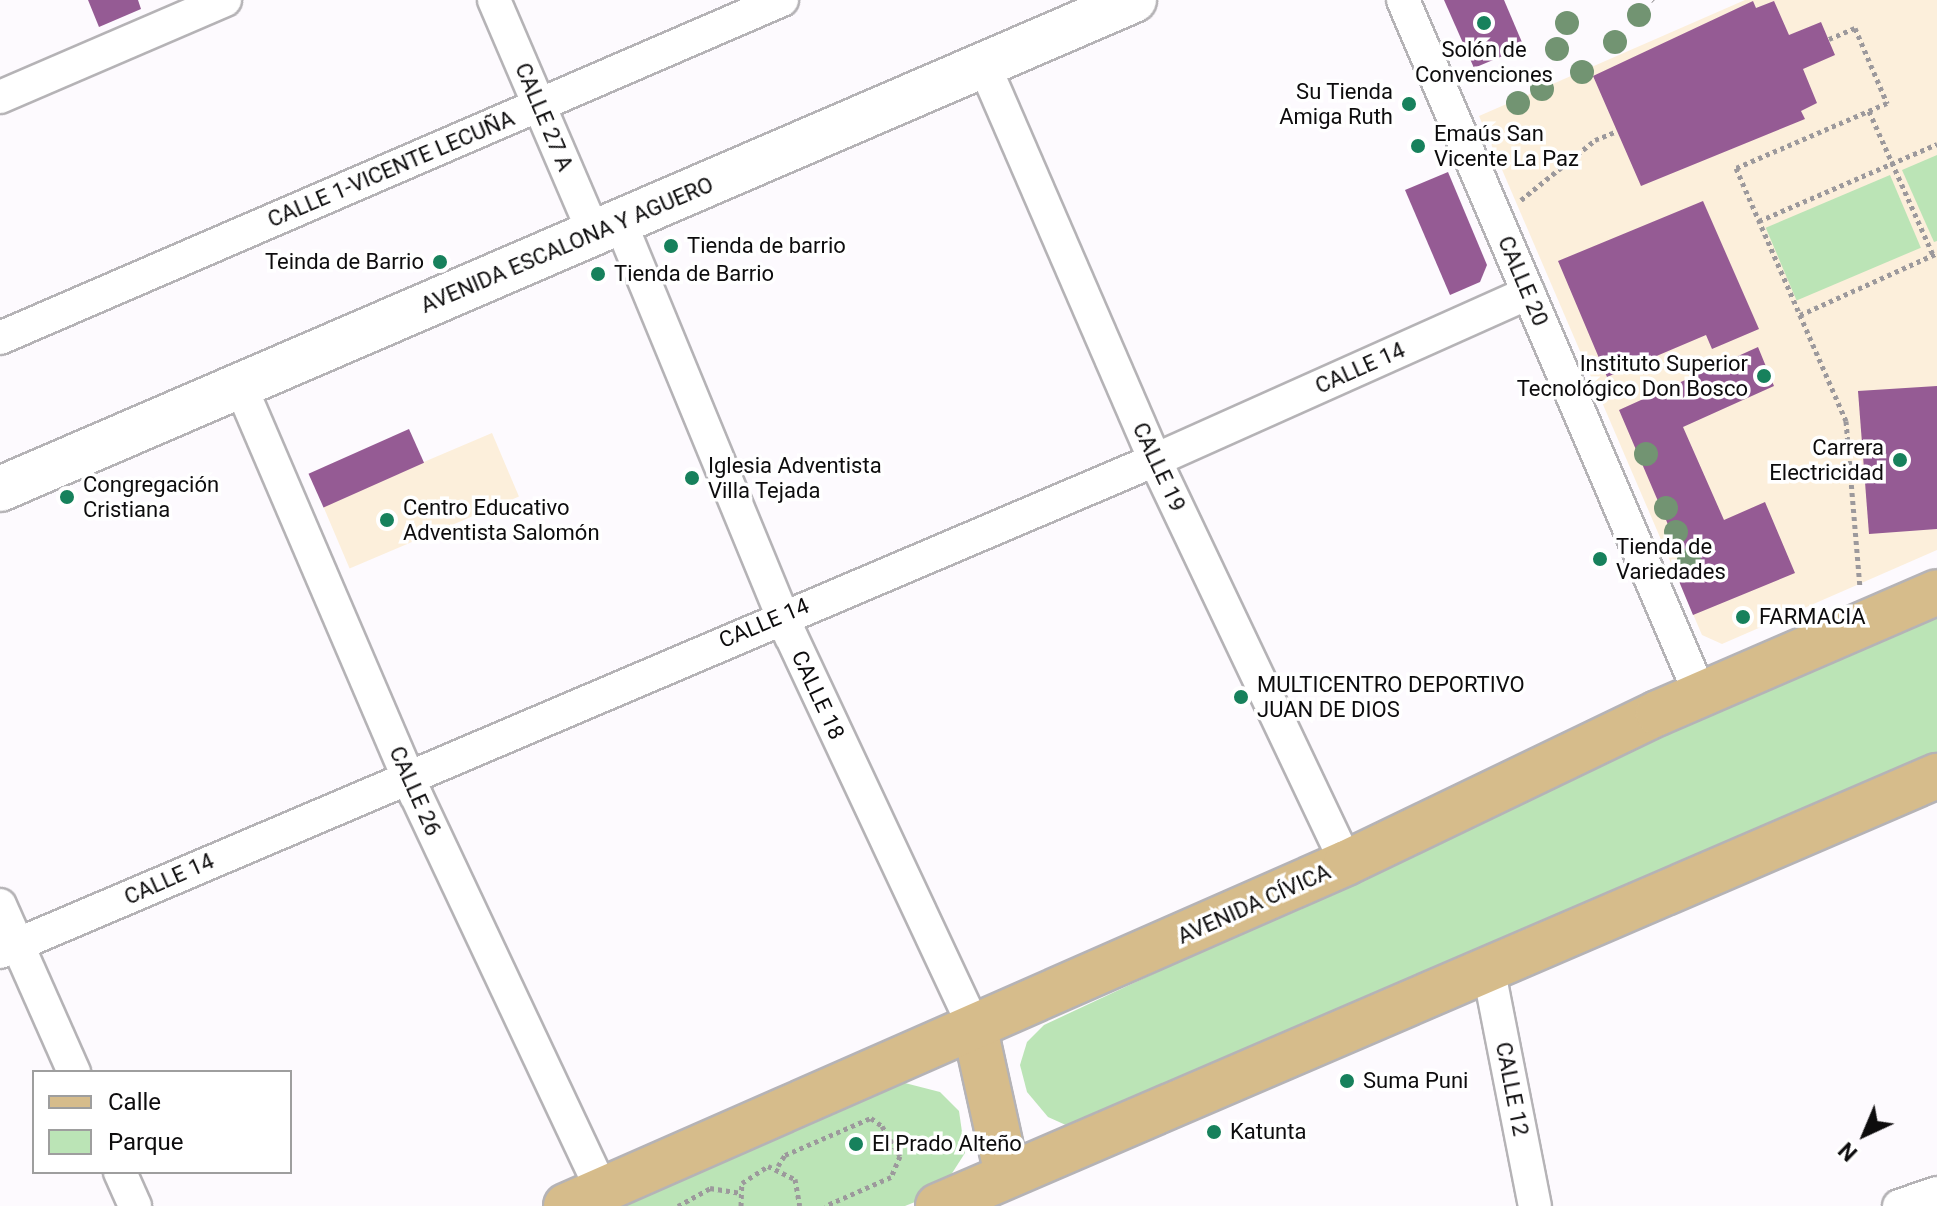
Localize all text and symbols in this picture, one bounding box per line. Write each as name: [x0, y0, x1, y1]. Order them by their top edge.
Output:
marker: Solón de Convenciones: [1475, 14, 1493, 32]
place label: Solón de Convenciones: [1415, 36, 1553, 88]
street label: CALLE 27 A: [509, 59, 579, 175]
place label: Su Tienda Amiga Ruth: [1279, 78, 1393, 130]
marker: Su Tienda Amiga Ruth: [1400, 95, 1418, 113]
street label: CALLE 1-VICENTE LECUÑA: [264, 105, 518, 233]
place label: Emaús San Vicente La Paz: [1434, 120, 1579, 172]
marker: Emaús San Vicente La Paz: [1409, 137, 1427, 155]
street label: AVENIDA ESCALONA Y AGUERO: [417, 171, 717, 319]
street label: CALLE 20: [1492, 232, 1554, 330]
place label: Tienda de barrio: [687, 233, 846, 259]
marker: Tienda de barrio: [662, 237, 680, 255]
place label: Teinda de Barrio: [265, 249, 424, 275]
marker: Teinda de Barrio: [431, 253, 449, 271]
place label: Tienda de Barrio: [614, 261, 774, 287]
marker: Tienda de Barrio: [589, 265, 607, 283]
street label: CALLE 14: [1311, 337, 1409, 399]
place label: Instituto Superior Tecnológico Don Bosco: [1517, 350, 1748, 402]
marker: Instituto Superior Tecnológico Don Bosco: [1755, 367, 1773, 385]
street label: CALLE 19: [1127, 418, 1191, 516]
place label: Carrera Electricidad: [1769, 434, 1884, 486]
marker: Carrera Electricidad: [1891, 451, 1909, 469]
place label: Iglesia Adventista Villa Tejada: [708, 452, 882, 504]
marker: Iglesia Adventista Villa Tejada: [683, 469, 701, 487]
place label: Congregación Cristiana: [83, 471, 219, 522]
marker: Congregación Cristiana: [58, 488, 76, 506]
place label: Centro Educativo Adventista Salomón: [403, 494, 600, 546]
marker: Centro Educativo Adventista Salomón: [378, 511, 396, 529]
place label: Tienda de Variedades: [1616, 533, 1726, 584]
marker: Tienda de Variedades: [1591, 550, 1609, 568]
street label: CALLE 14: [715, 592, 813, 654]
place label: FARMACIA: [1759, 604, 1866, 630]
marker: FARMACIA: [1734, 608, 1752, 626]
street label: CALLE 18: [786, 646, 850, 744]
place label: MULTICENTRO DEPORTIVO JUAN DE DIOS: [1257, 671, 1525, 722]
marker: MULTICENTRO DEPORTIVO JUAN DE DIOS: [1232, 688, 1250, 706]
street label: CALLE 26: [384, 742, 446, 840]
street label: CALLE 14: [120, 848, 218, 910]
street label: AVENIDA CÍVICA: [1173, 858, 1335, 950]
street label: CALLE 12: [1490, 1040, 1534, 1138]
place label: Suma Puni: [1363, 1068, 1468, 1094]
legend: [32, 1070, 292, 1174]
marker: Suma Puni: [1338, 1072, 1356, 1090]
text: Calle: [108, 1088, 161, 1116]
north arrow: [1825, 1094, 1905, 1174]
place label: Katunta: [1230, 1119, 1306, 1145]
marker: Katunta: [1205, 1123, 1223, 1141]
text: Parque: [108, 1128, 184, 1156]
place label: El Prado Alteño: [872, 1131, 1022, 1157]
marker: El Prado Alteño: [847, 1135, 865, 1153]
text: N: [1834, 1137, 1862, 1166]

